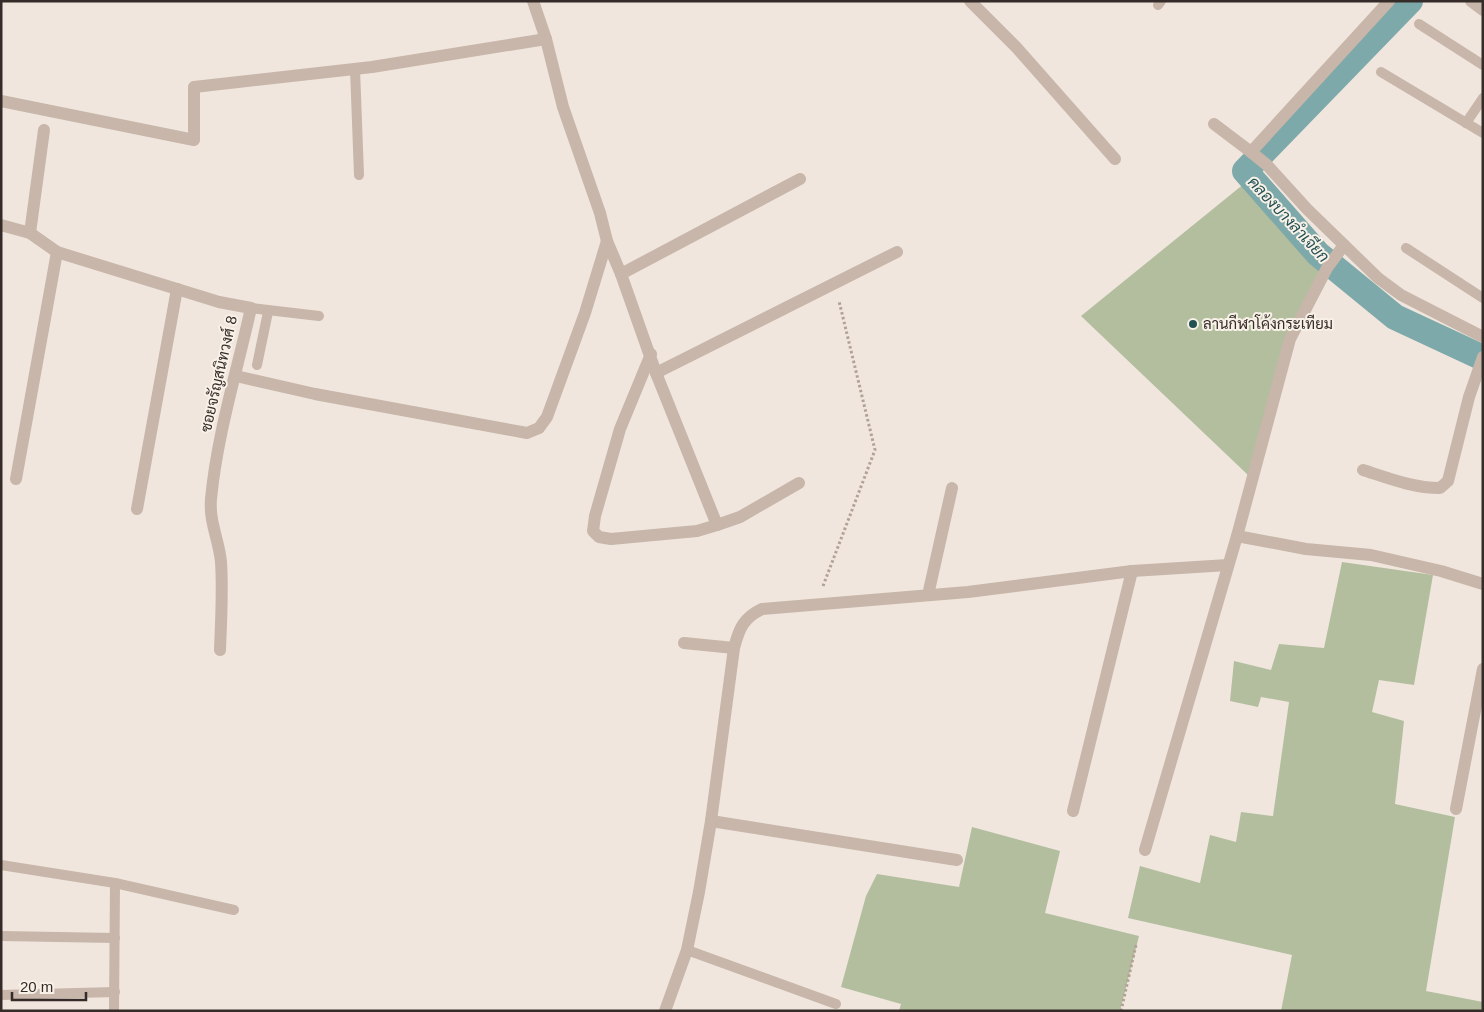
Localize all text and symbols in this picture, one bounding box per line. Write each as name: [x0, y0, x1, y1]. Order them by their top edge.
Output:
water label: คลองบางลำเจียก: [1245, 171, 1335, 265]
street label: ซอยจรัญสนิทวงศ์ 8: [196, 314, 241, 434]
place label: ลานกีฬาโค้งกระเทียม: [1203, 314, 1333, 332]
marker: ลานกีฬาโค้งกระเทียม: [1187, 318, 1199, 330]
scale bar: [12, 970, 86, 1002]
text: 20 m: [20, 978, 53, 995]

